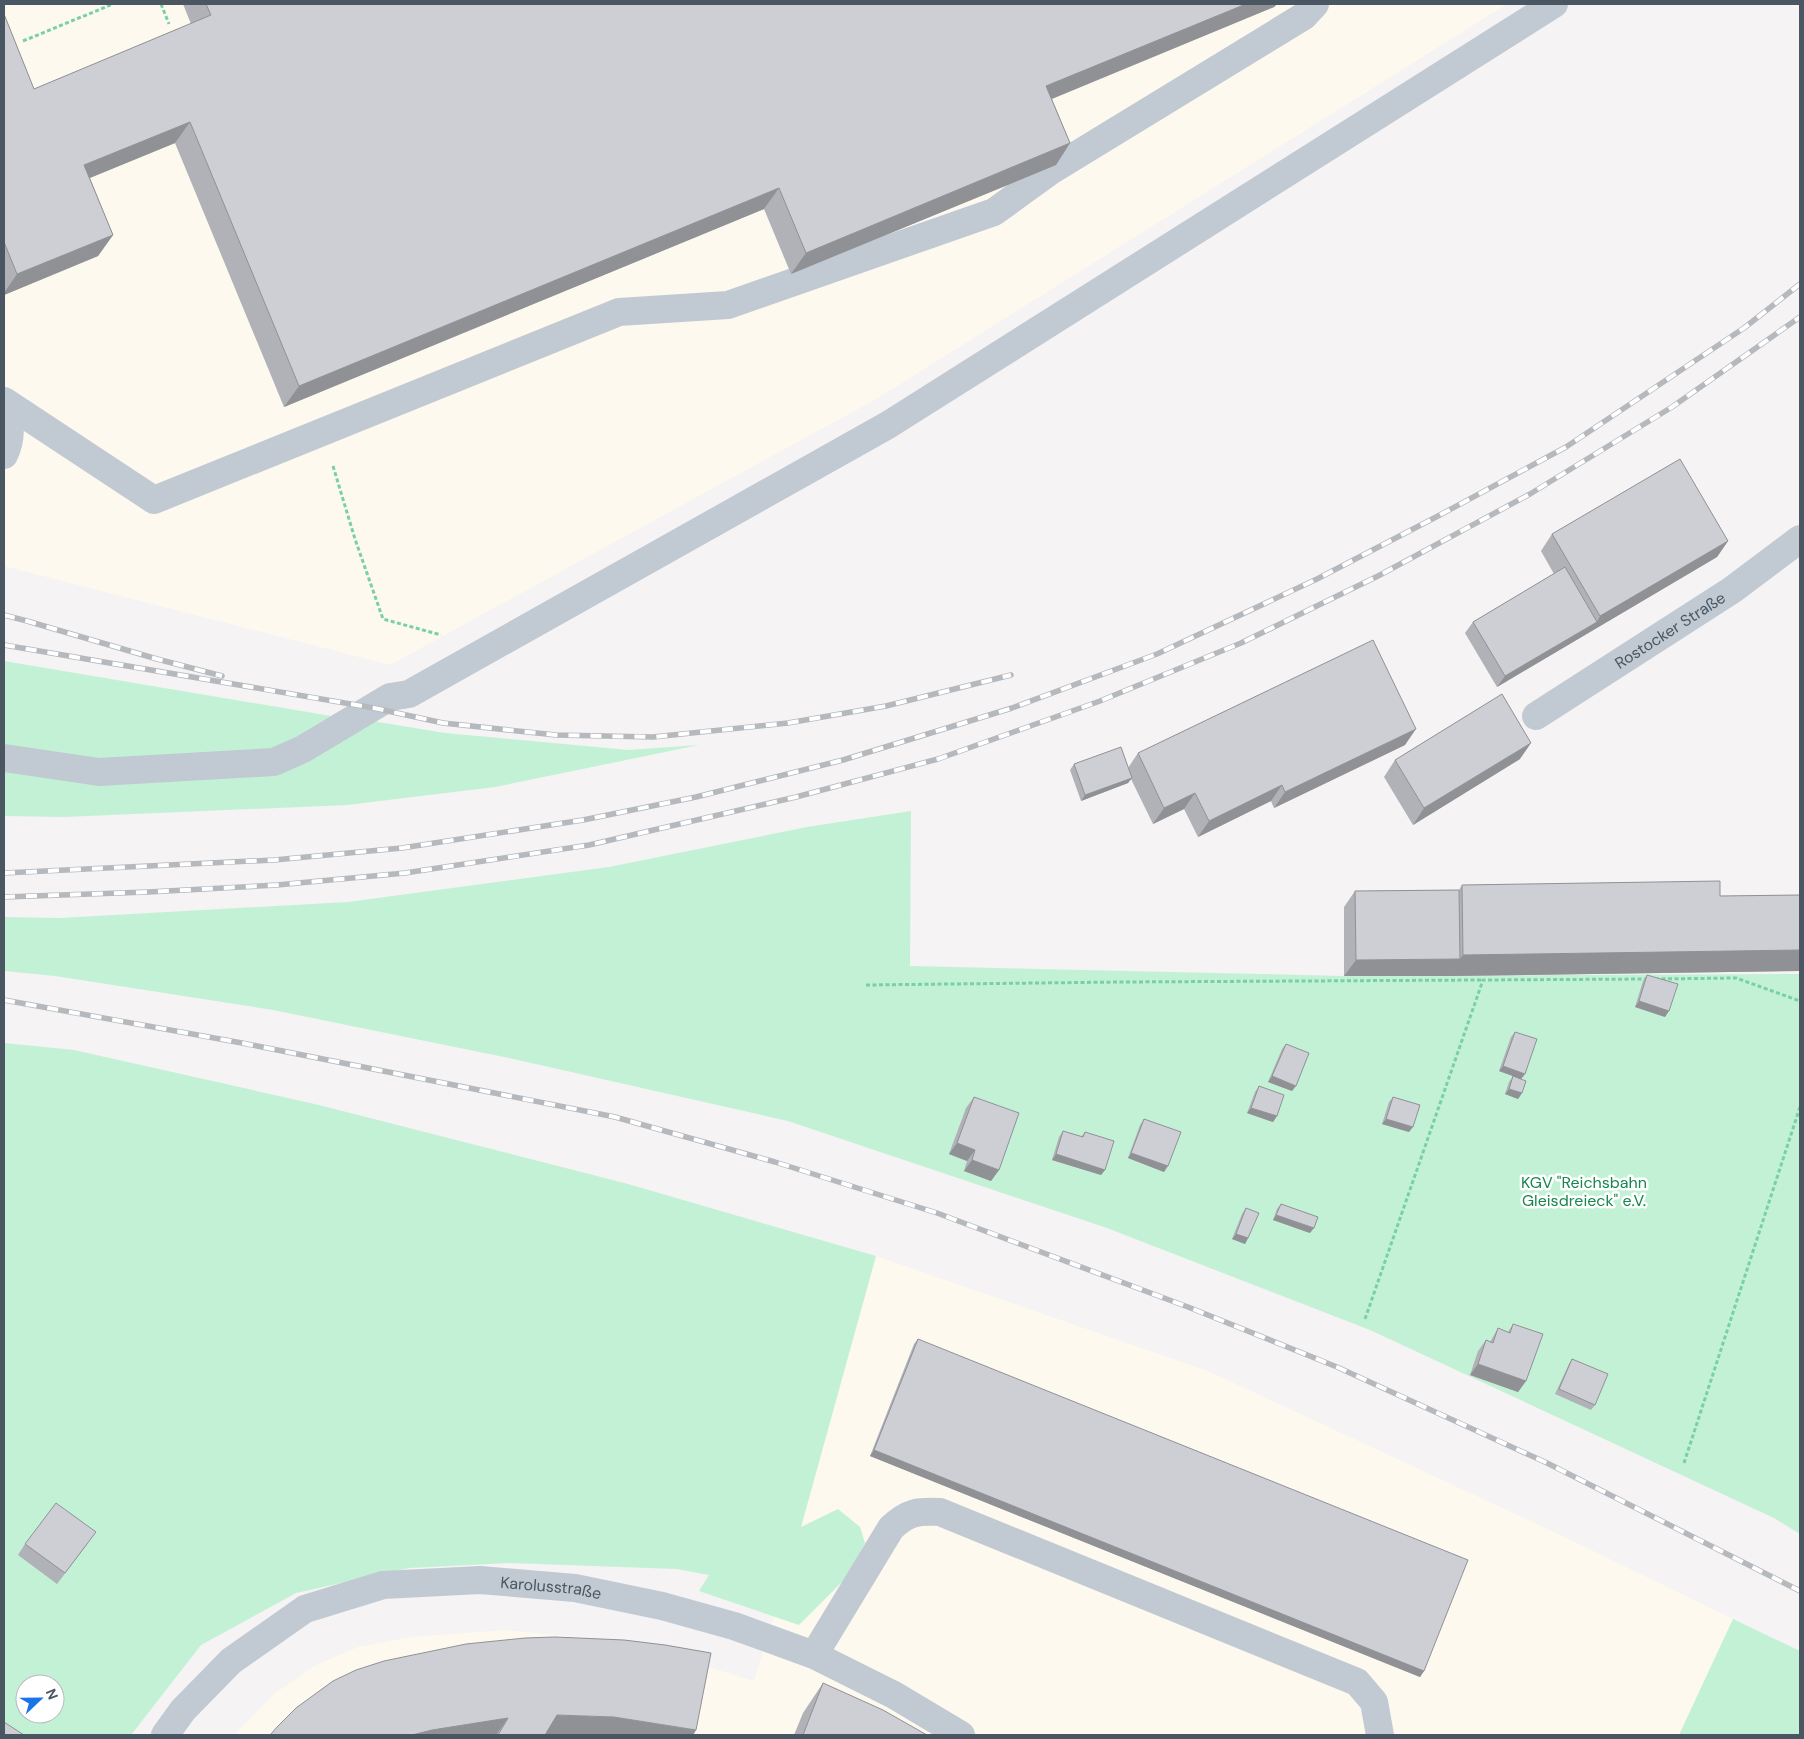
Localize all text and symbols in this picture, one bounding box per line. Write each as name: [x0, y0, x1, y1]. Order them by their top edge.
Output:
street label: Rostocker Straße: [1610, 587, 1729, 673]
park label: KGV "Reichsbahn Gleisdreieck" e.V.: [1521, 1172, 1647, 1211]
street label: Karolusstraße: [500, 1571, 604, 1604]
north arrow: [15, 1674, 65, 1724]
text: N: [42, 1686, 62, 1702]

